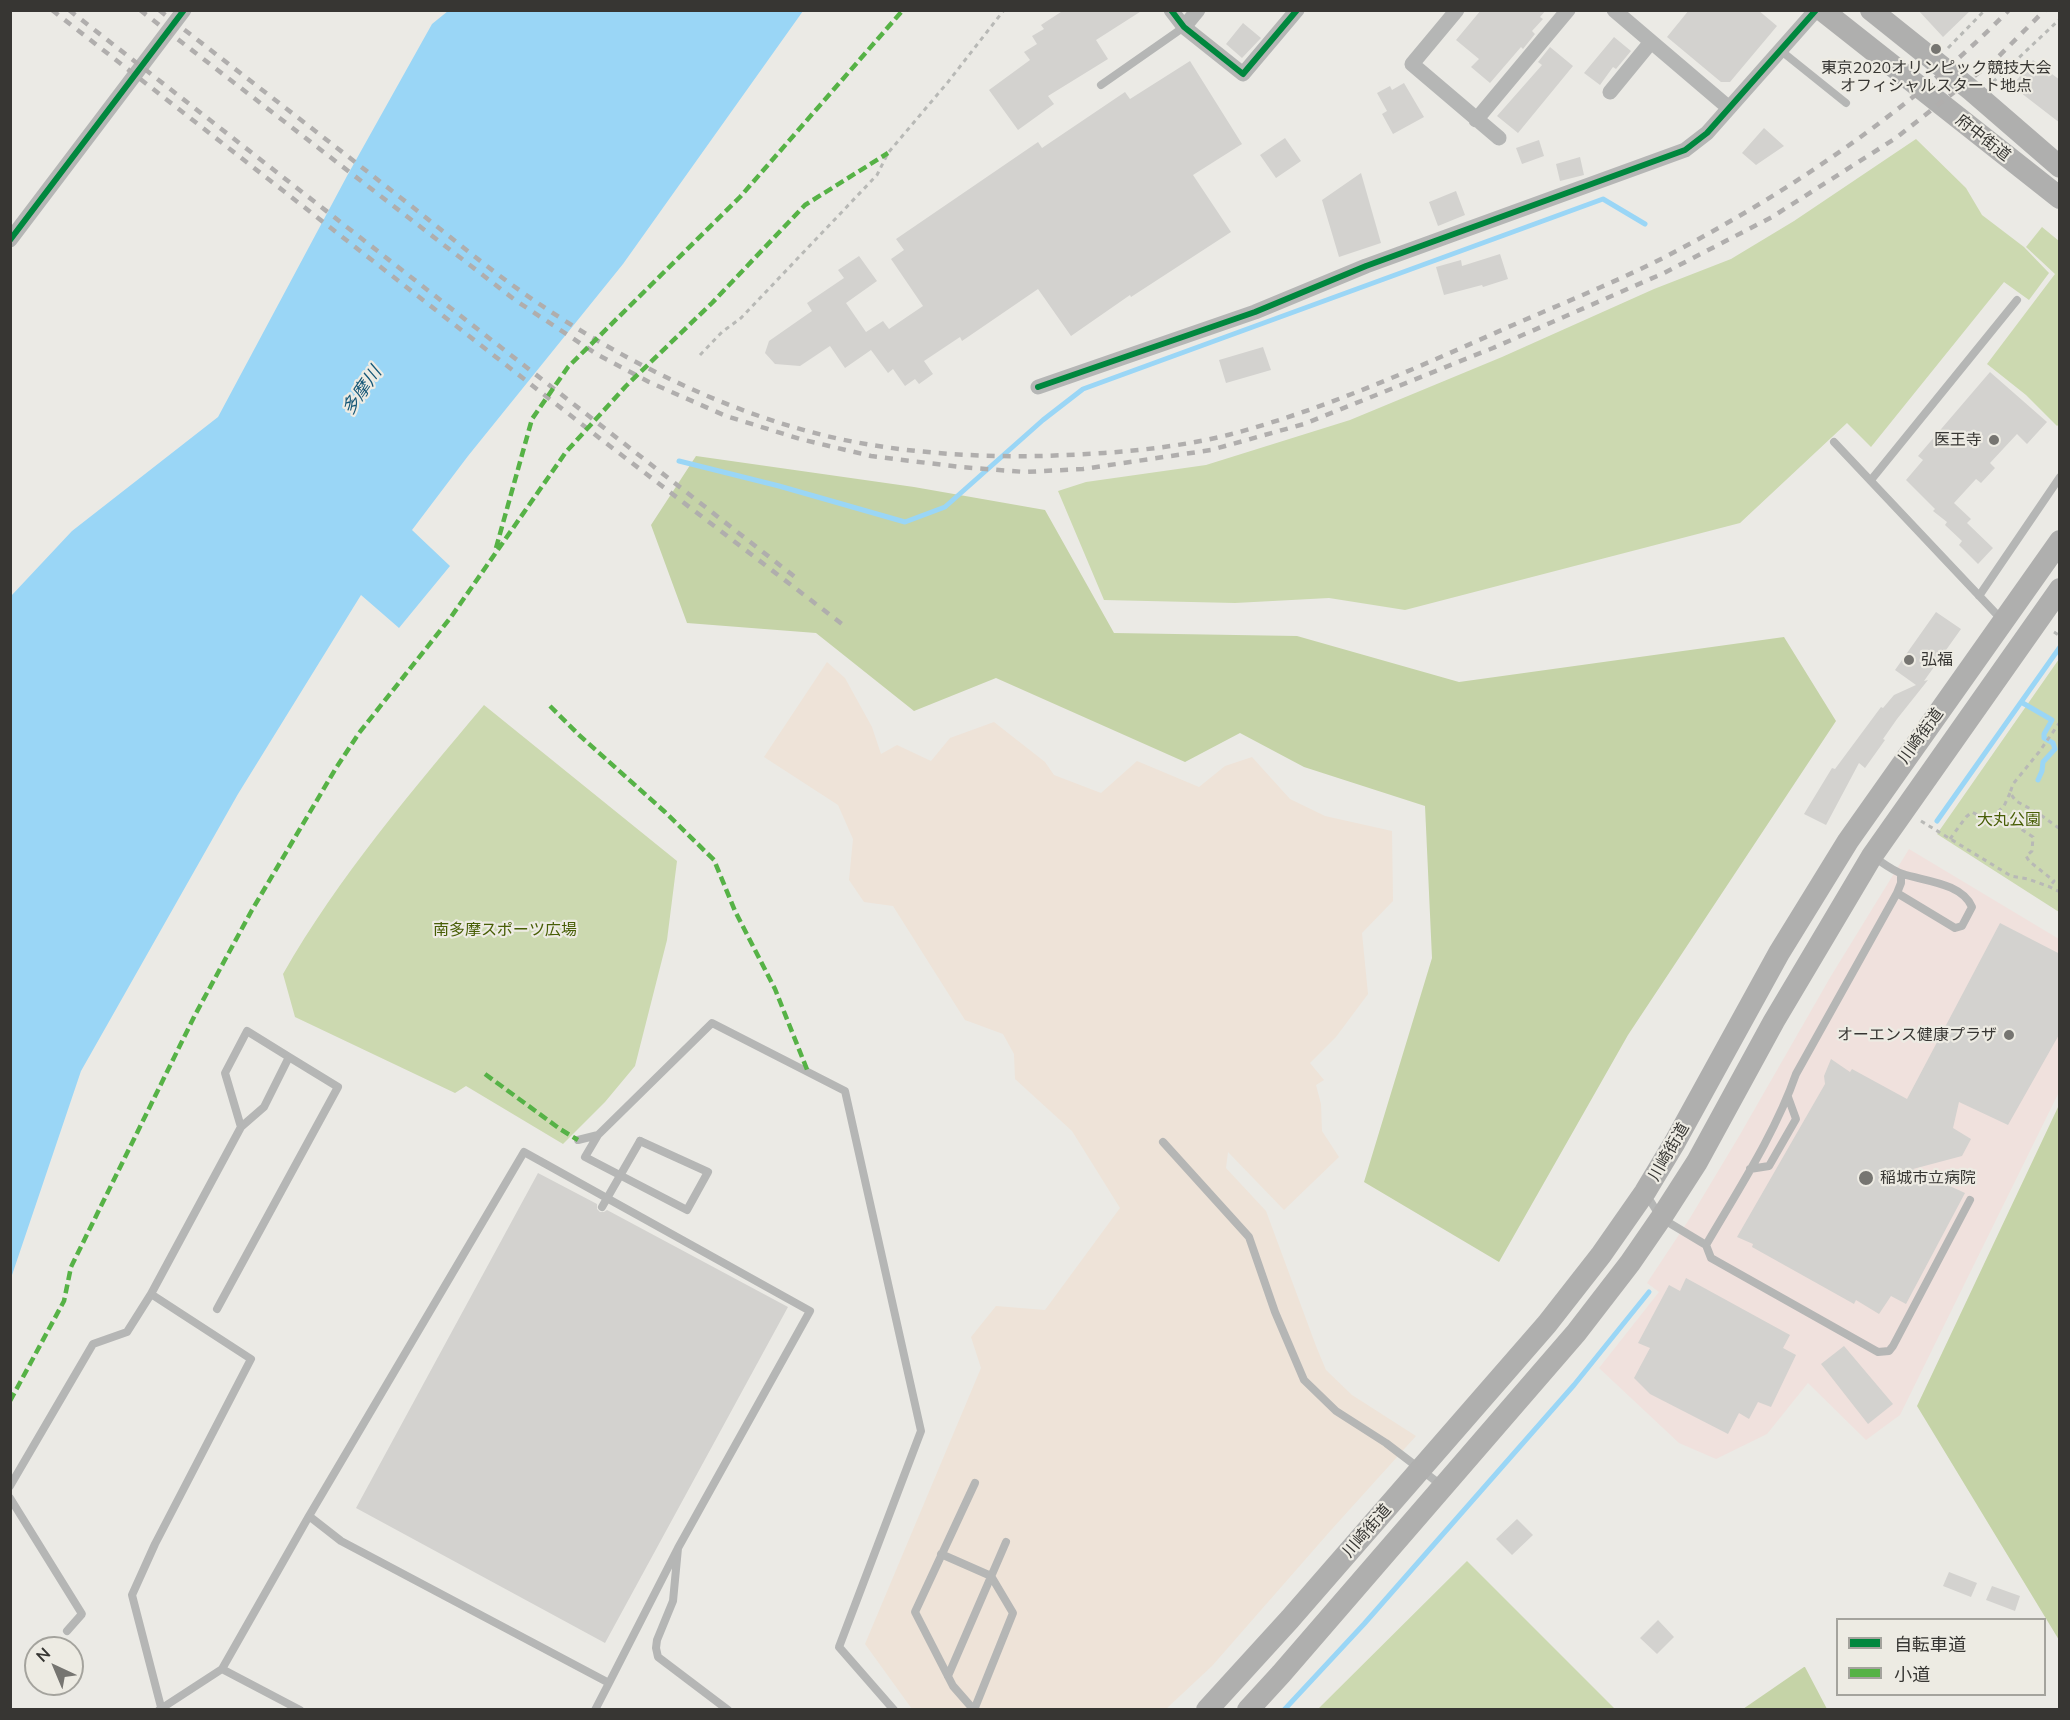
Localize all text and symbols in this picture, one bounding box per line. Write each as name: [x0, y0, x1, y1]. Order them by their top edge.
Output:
marker: 東京2020オリンピック競技大会 オフィシャルスタート地点: [1929, 42, 1943, 56]
place label: 東京2020オリンピック競技大会 オフィシャルスタート地点: [1821, 58, 2051, 96]
street label: 府中街道: [1952, 111, 2014, 165]
water label: 多摩川: [338, 363, 386, 419]
place label: 医王寺: [1934, 430, 1982, 450]
marker: 医王寺: [1987, 433, 2001, 447]
place label: 弘福: [1921, 650, 1953, 670]
marker: 弘福: [1902, 653, 1916, 667]
street label: 川崎街道: [1894, 704, 1948, 768]
park label: 大丸公園: [1977, 810, 2041, 830]
park label: 南多摩スポーツ広場: [433, 920, 577, 940]
place label: オーエンス健康プラザ: [1837, 1025, 1997, 1045]
marker: オーエンス健康プラザ: [2002, 1028, 2016, 1042]
street label: 川崎街道: [1645, 1119, 1693, 1185]
place label: 稲城市立病院: [1880, 1168, 1976, 1188]
marker: 稲城市立病院: [1857, 1169, 1875, 1187]
street label: 川崎街道: [1339, 1501, 1395, 1561]
legend: [1836, 1618, 2046, 1696]
text: 自転車道: [1894, 1633, 1966, 1656]
north arrow: [24, 1636, 84, 1696]
text: N: [32, 1643, 54, 1666]
text: 小道: [1894, 1663, 1930, 1686]

